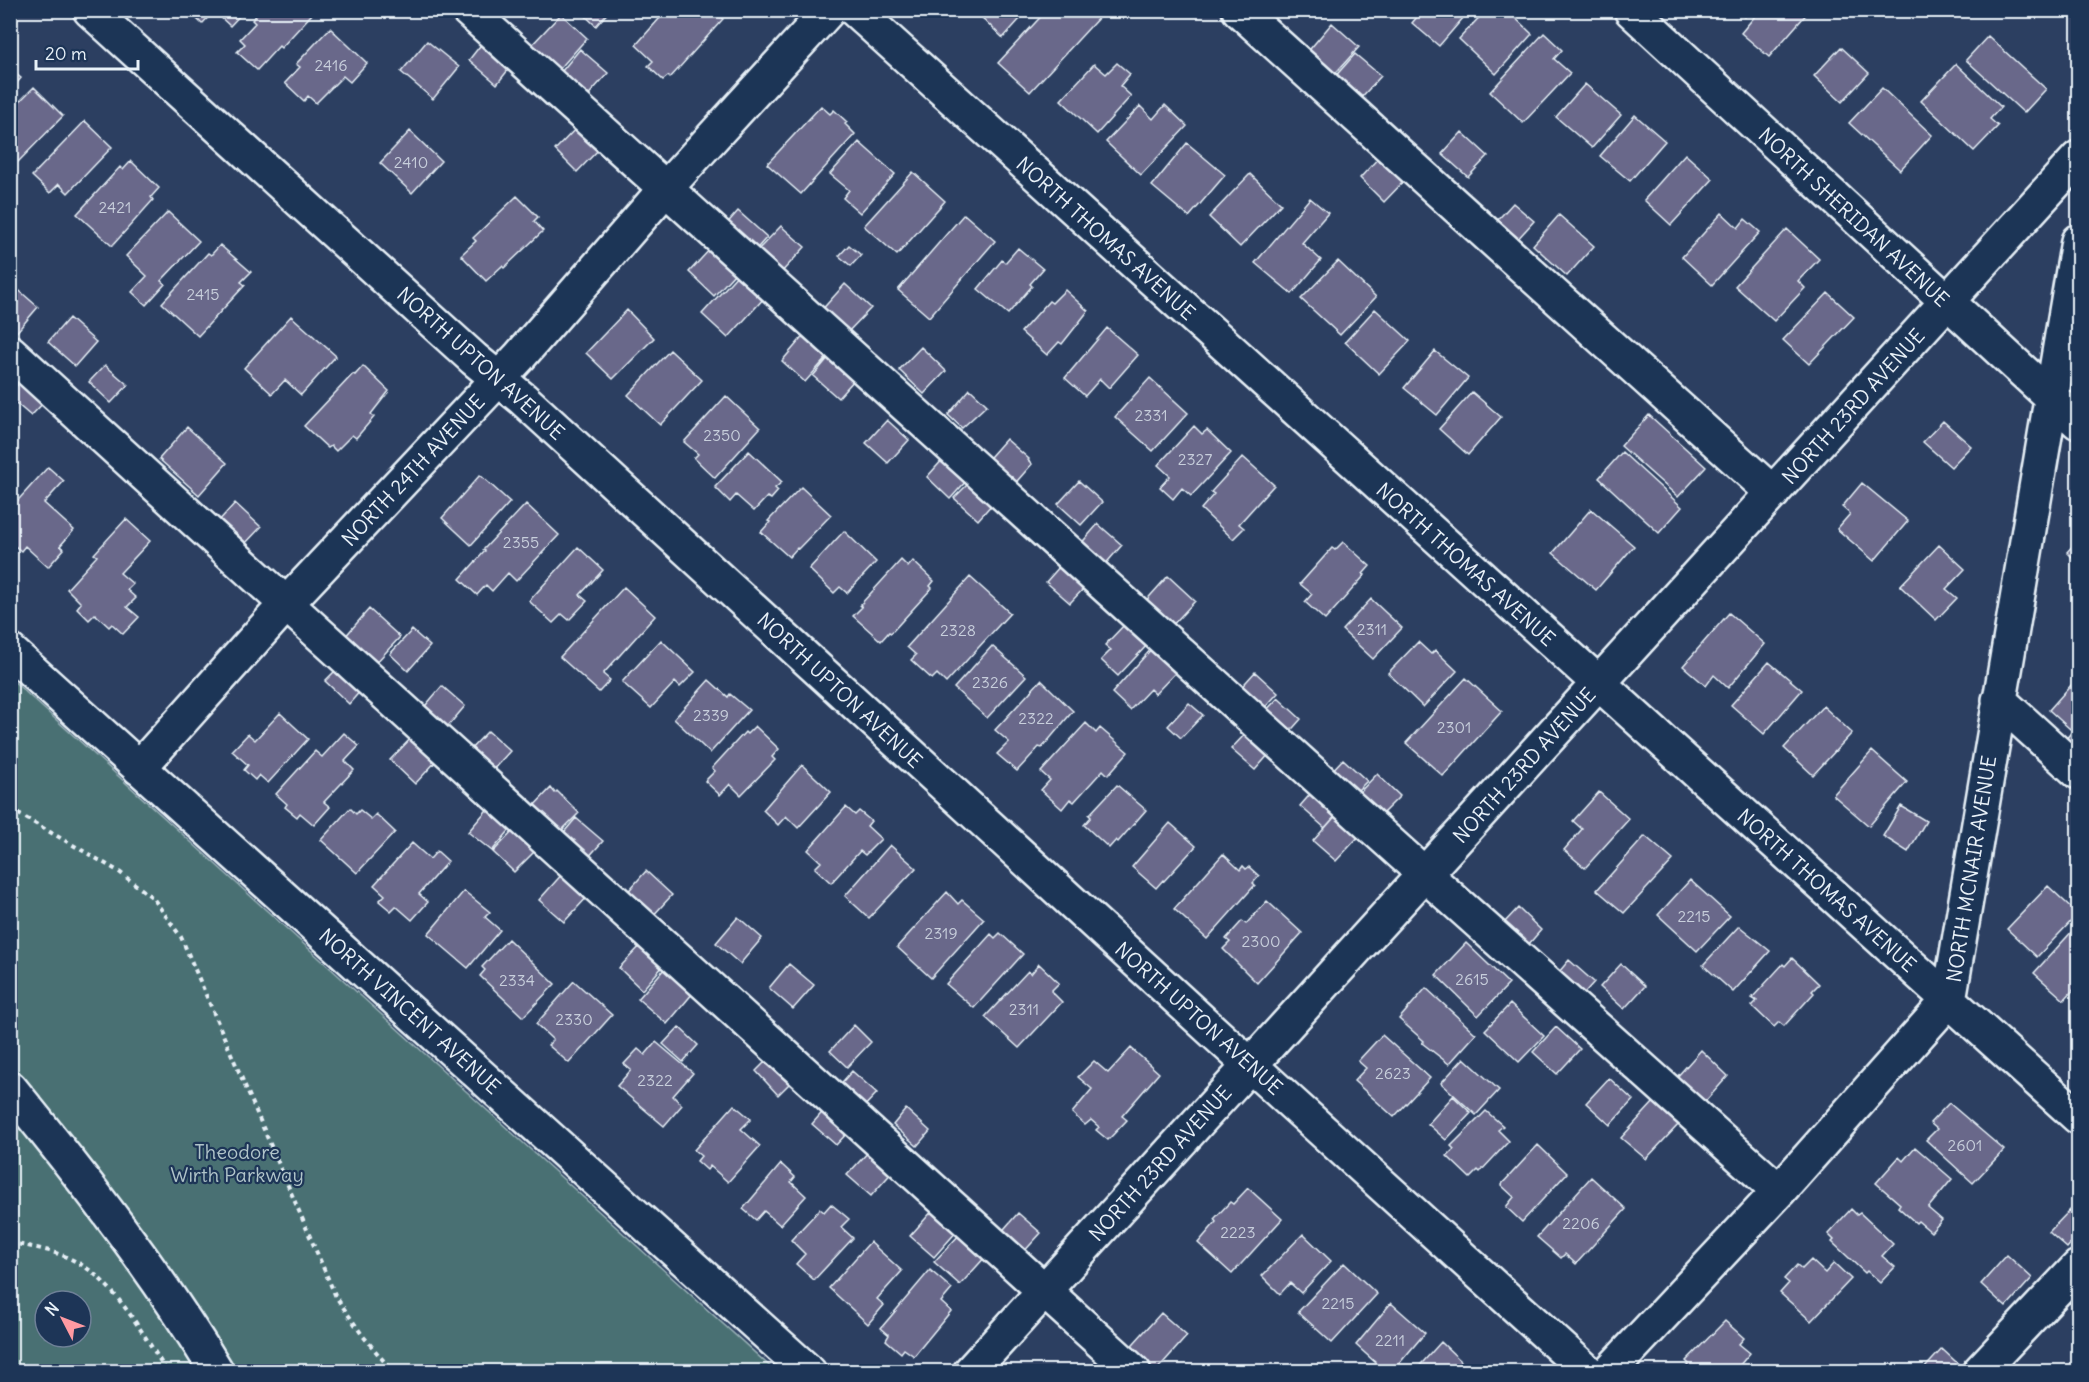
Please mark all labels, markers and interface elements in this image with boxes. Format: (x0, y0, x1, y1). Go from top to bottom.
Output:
scale bar (36, 33, 138, 71)
text: 20 m (45, 42, 87, 65)
house number: 2416 (314, 55, 348, 75)
street label: NORTH SHERIDAN AVENUE (1754, 122, 1954, 312)
street label: NORTH THOMAS AVENUE (1011, 151, 1201, 325)
house number: 2410 (394, 152, 428, 172)
house number: 2421 (99, 197, 131, 217)
street label: NORTH UPTON AVENUE (392, 281, 570, 445)
house number: 2415 (186, 284, 220, 304)
street label: NORTH 23RD AVENUE (1777, 323, 1929, 489)
street label: NORTH 24TH AVENUE (336, 389, 490, 551)
house number: 2331 (1134, 405, 1168, 425)
house number: 2350 (703, 425, 741, 445)
house number: 2327 (1178, 449, 1212, 469)
street label: NORTH THOMAS AVENUE (1371, 477, 1561, 651)
house number: 2355 (503, 532, 539, 552)
street label: NORTH UPTON AVENUE (752, 607, 928, 773)
house number: 2311 (1357, 619, 1387, 639)
house number: 2328 (940, 620, 976, 640)
house number: 2326 (972, 672, 1008, 692)
street label: NORTH 23RD AVENUE (1448, 682, 1600, 848)
house number: 2339 (693, 705, 729, 725)
house number: 2322 (1018, 708, 1054, 728)
house number: 2301 (1437, 717, 1471, 737)
street label: NORTH MCNAIR AVENUE (1941, 754, 2001, 984)
street label: NORTH THOMAS AVENUE (1732, 803, 1922, 977)
house number: 2215 (1677, 906, 1711, 926)
street label: NORTH VINCENT AVENUE (314, 923, 506, 1099)
house number: 2319 (924, 923, 958, 943)
house number: 2300 (1242, 931, 1280, 951)
street label: NORTH UPTON AVENUE (1110, 936, 1288, 1100)
house number: 2615 (1455, 969, 1489, 989)
house number: 2334 (499, 970, 535, 990)
house number: 2311 (1009, 999, 1039, 1019)
house number: 2330 (555, 1009, 593, 1029)
house number: 2623 (1375, 1063, 1411, 1083)
house number: 2322 (637, 1070, 673, 1090)
street label: NORTH 23RD AVENUE (1084, 1080, 1236, 1246)
house number: 2601 (1948, 1135, 1982, 1155)
park label: Theodore Wirth Parkway (170, 1139, 304, 1187)
house number: 2206 (1562, 1213, 1600, 1233)
house number: 2223 (1220, 1222, 1256, 1242)
north arrow (33, 1289, 93, 1349)
house number: 2215 (1321, 1293, 1355, 1313)
text: N (41, 1298, 63, 1320)
house number: 2211 (1375, 1330, 1405, 1350)

